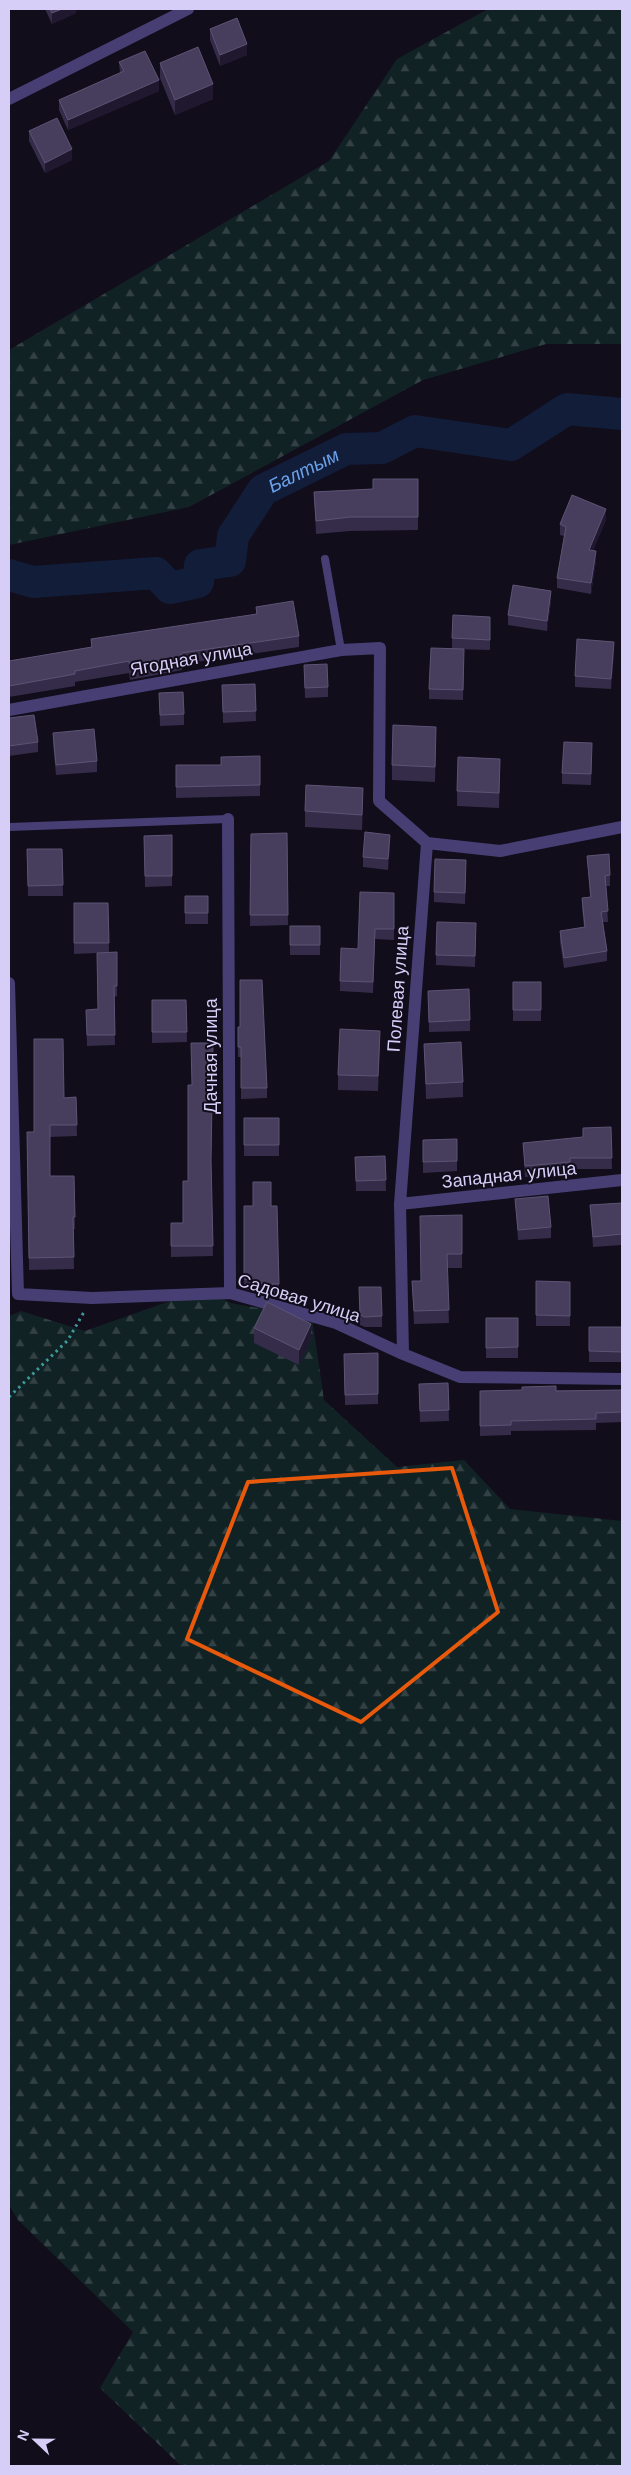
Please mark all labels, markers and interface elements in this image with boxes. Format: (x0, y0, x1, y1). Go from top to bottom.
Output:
water label: Балтым (265, 444, 342, 497)
street label: Ягодная улица (128, 638, 255, 680)
street label: Полевая улица (384, 924, 412, 1053)
street label: Дачная улица (201, 997, 221, 1114)
street label: Западная улица (441, 1158, 578, 1192)
street label: Садовая улица (235, 1270, 364, 1326)
north arrow (10, 2415, 60, 2465)
text: N (14, 2427, 32, 2443)

